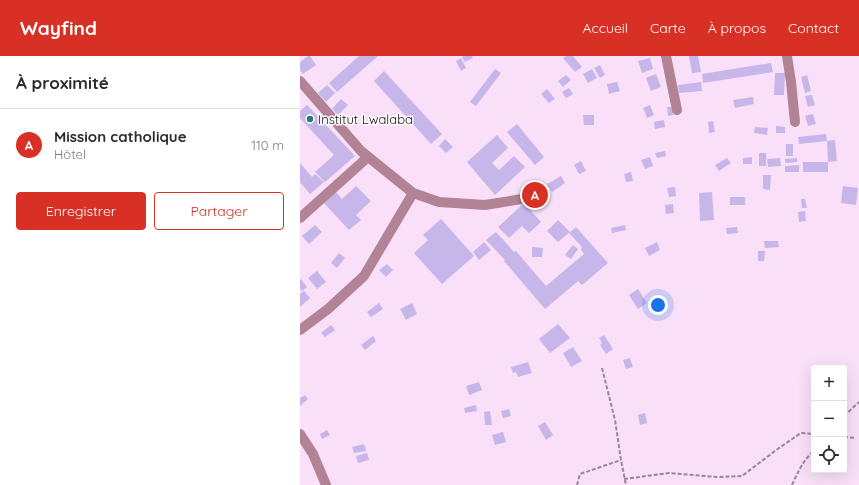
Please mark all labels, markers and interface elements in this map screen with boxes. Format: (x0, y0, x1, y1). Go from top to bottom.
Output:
text: Wayfind (20, 16, 97, 40)
text: Accueil (582, 19, 628, 37)
text: Carte (650, 19, 686, 37)
text: À propos (708, 19, 766, 37)
text: Contact (788, 19, 839, 37)
text: À proximité (16, 72, 109, 93)
place label: Institut Lwalaba (318, 111, 413, 127)
marker: Institut Lwalaba (305, 114, 315, 124)
text: Mission catholique (54, 127, 187, 146)
text: A (25, 137, 33, 153)
text: 110 m (251, 137, 284, 153)
text: Hôtel (54, 146, 86, 162)
pin: A (522, 180, 548, 210)
button: Enregistrer (16, 192, 146, 230)
button: Partager (154, 192, 284, 230)
your location (648, 295, 668, 315)
map controls (811, 365, 847, 473)
button: + (811, 365, 847, 401)
button: − (811, 401, 847, 437)
button: locate (811, 437, 847, 473)

